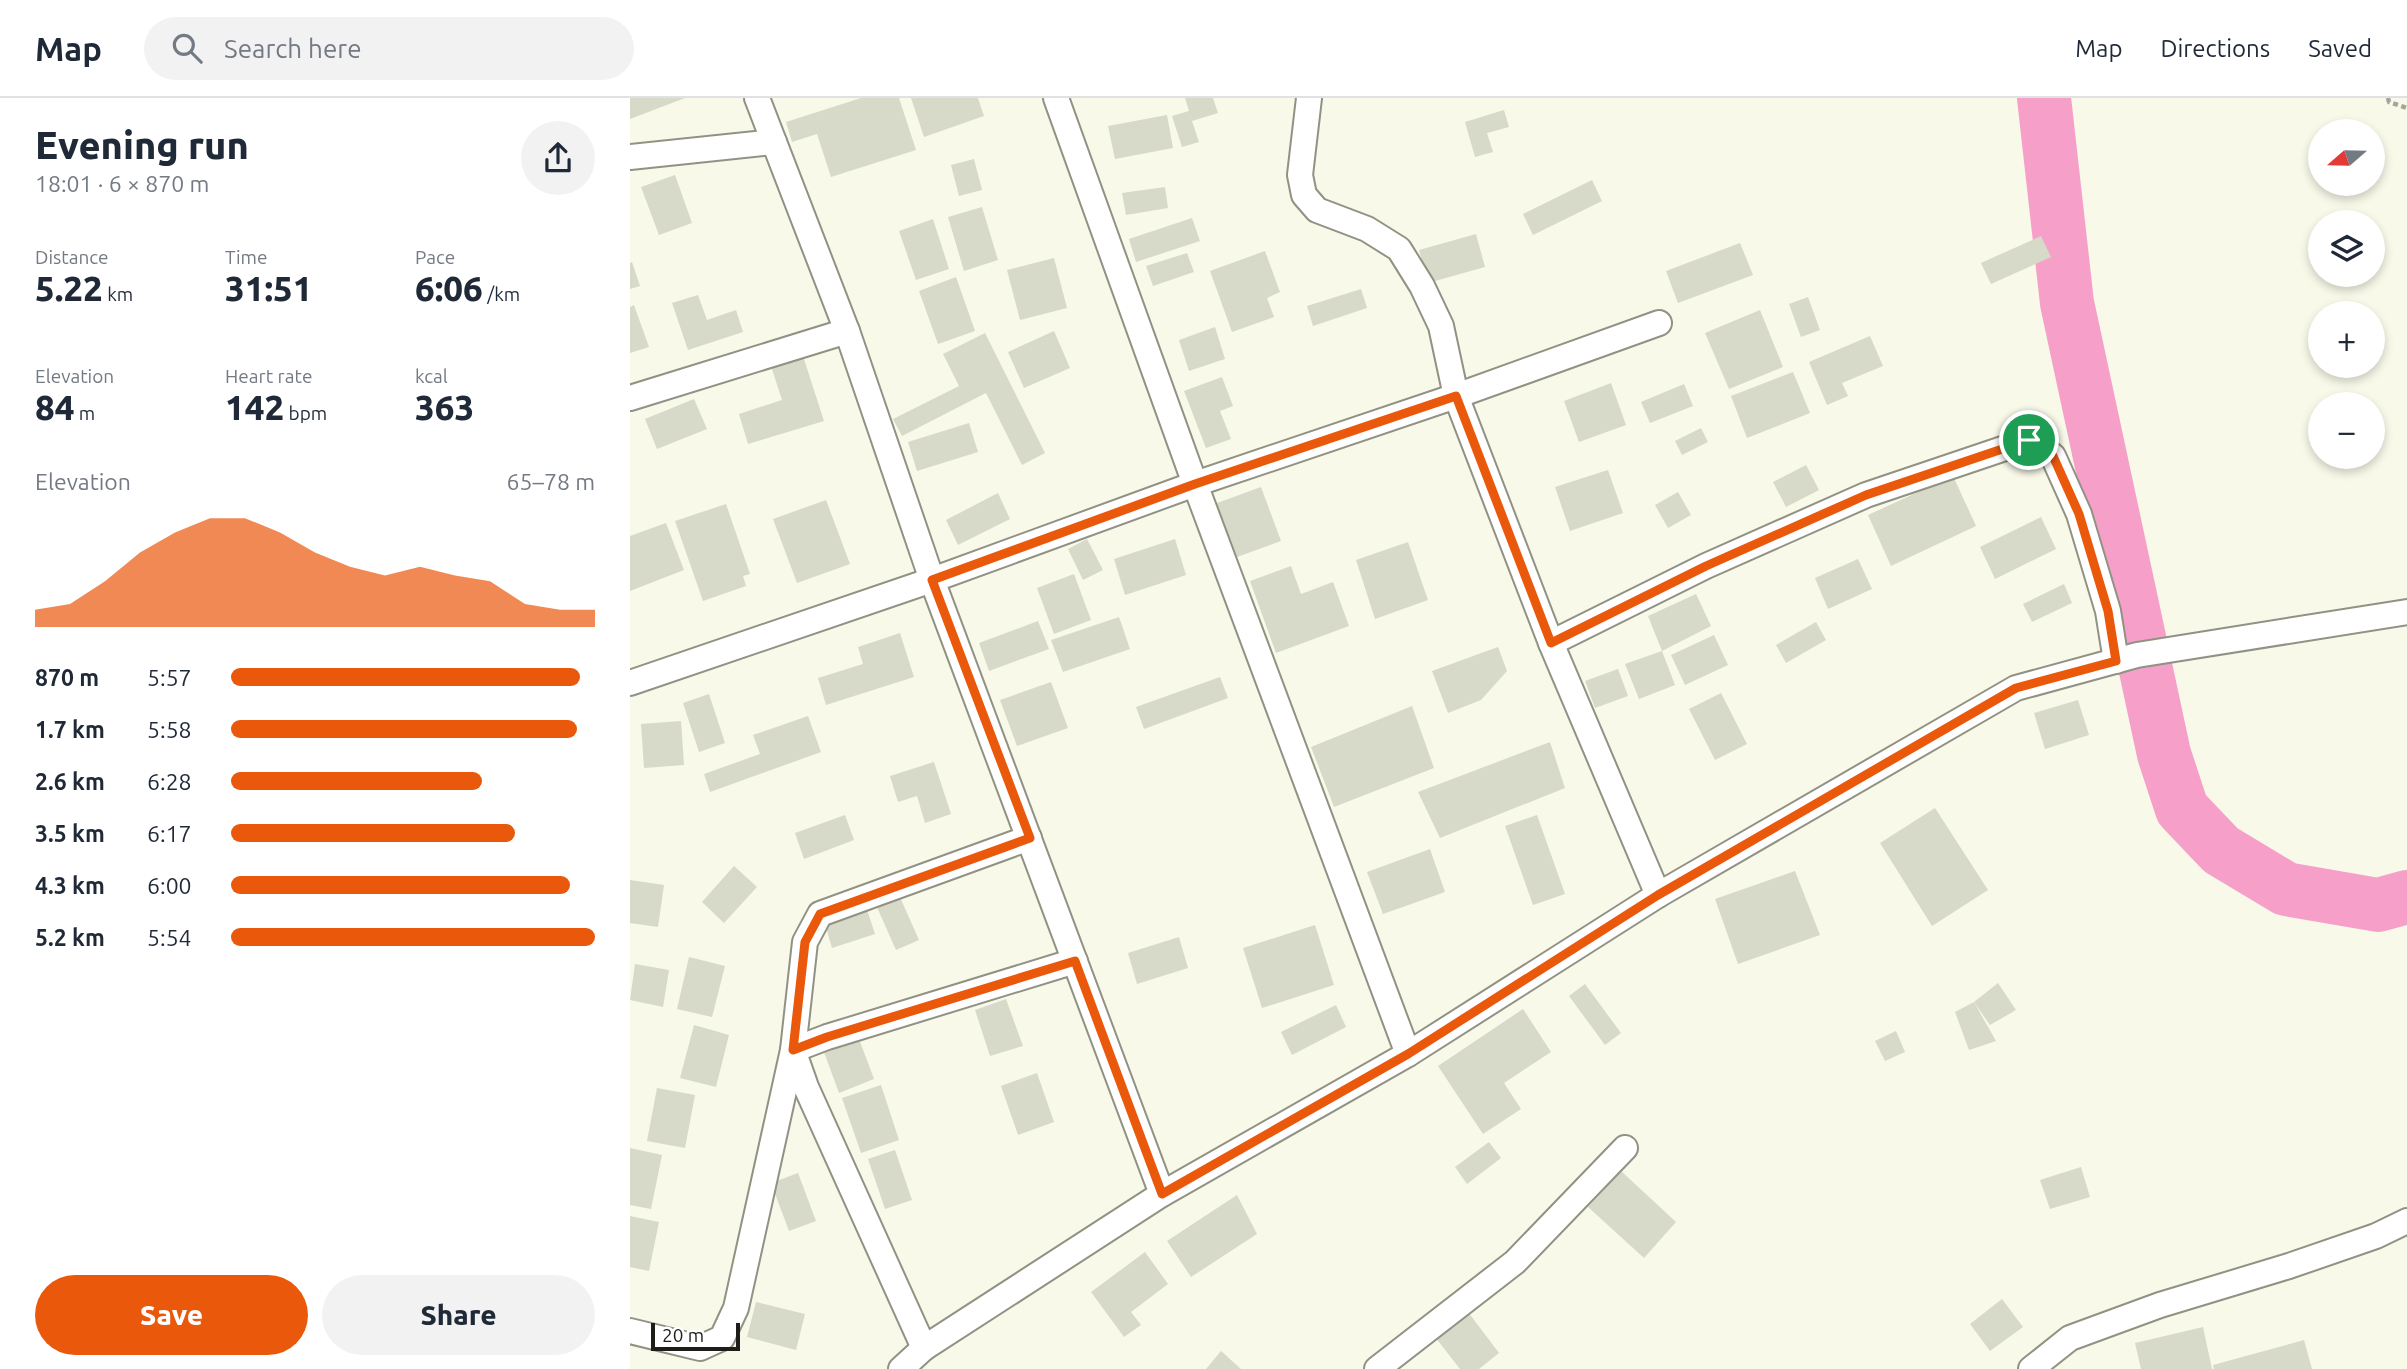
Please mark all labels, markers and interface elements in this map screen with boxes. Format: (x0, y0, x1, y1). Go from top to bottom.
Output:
search box (144, 17, 634, 80)
icon: search (168, 29, 206, 67)
text: Map (35, 30, 102, 67)
text: Search here (224, 34, 362, 63)
text: Map (2075, 35, 2122, 62)
text: Directions (2160, 35, 2270, 62)
text: Saved (2308, 35, 2372, 62)
north arrow (2308, 119, 2385, 196)
map controls (2308, 119, 2385, 469)
button: share (521, 121, 595, 195)
text: Evening run (35, 124, 249, 166)
text: 18:01 · 6 × 870 m (35, 171, 209, 196)
button: layers (2308, 210, 2385, 287)
text: Distance (35, 246, 109, 268)
text: Time (225, 246, 267, 268)
text: Pace (415, 246, 455, 268)
text: 5.22 (35, 268, 103, 308)
text: 31:51 (225, 268, 313, 308)
text: 6:06 (415, 268, 483, 308)
text: km (103, 283, 133, 305)
text: /km (483, 283, 520, 305)
button: + (2308, 301, 2385, 378)
text: Elevation (35, 365, 114, 387)
text: Heart rate (225, 365, 312, 387)
text: kcal (415, 365, 448, 387)
text: 84 (35, 387, 74, 427)
text: 142 (225, 387, 284, 427)
text: 363 (415, 387, 474, 427)
button: − (2308, 392, 2385, 469)
text: m (74, 402, 95, 424)
text: bpm (284, 402, 327, 424)
pin (1999, 410, 2059, 470)
icon: arrive (2010, 421, 2048, 459)
text: Elevation (35, 469, 131, 494)
text: 65–78 m (507, 469, 595, 494)
text: 870 m (35, 665, 99, 690)
text: 5:57 (147, 665, 192, 690)
text: 1.7 km (35, 717, 105, 742)
text: 5:58 (147, 717, 192, 742)
text: 2.6 km (35, 769, 105, 794)
text: 6:28 (147, 769, 192, 794)
text: 3.5 km (35, 821, 105, 846)
text: 6:17 (147, 821, 192, 846)
text: 4.3 km (35, 873, 105, 898)
text: 6:00 (147, 873, 192, 898)
text: 5.2 km (35, 925, 105, 950)
text: 5:54 (147, 925, 192, 950)
button: Save (35, 1275, 308, 1355)
button: Share (322, 1275, 595, 1355)
scale bar (651, 1320, 740, 1352)
text: 20 m (662, 1324, 704, 1346)

